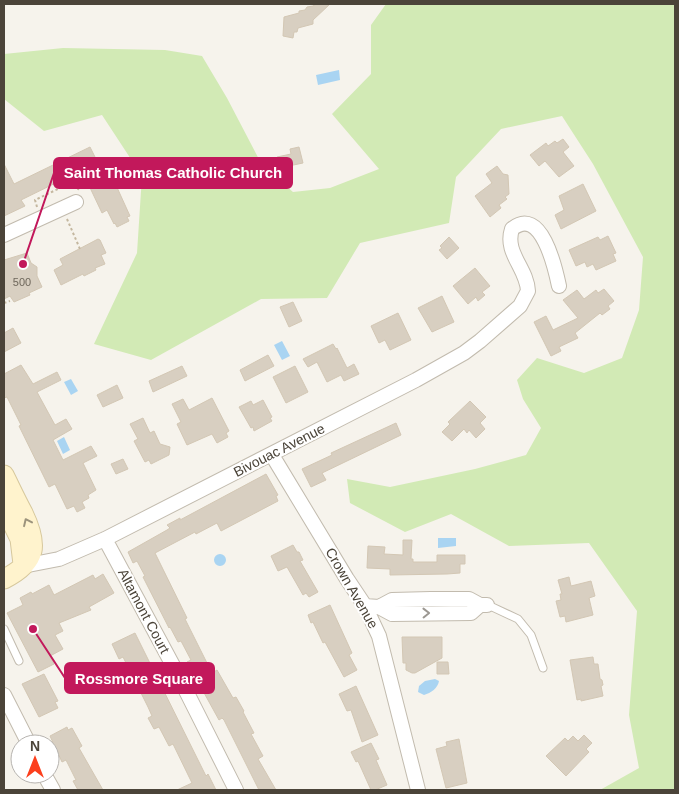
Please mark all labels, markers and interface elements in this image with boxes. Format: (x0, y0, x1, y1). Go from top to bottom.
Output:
callout: Saint Thomas Catholic Church (54, 158, 292, 188)
text: Saint Thomas Catholic Church (64, 164, 282, 181)
house number: 500 (13, 276, 31, 288)
street label: Bivouac Avenue (231, 420, 327, 480)
one-way arrow (23, 518, 33, 527)
street label: Crown Avenue (322, 545, 382, 631)
street label: Altamont Court (115, 566, 173, 656)
one-way arrow (422, 608, 430, 619)
callout: Rossmore Square (65, 663, 214, 693)
text: Rossmore Square (75, 670, 203, 687)
north arrow (10, 734, 60, 784)
text: N (30, 738, 40, 754)

